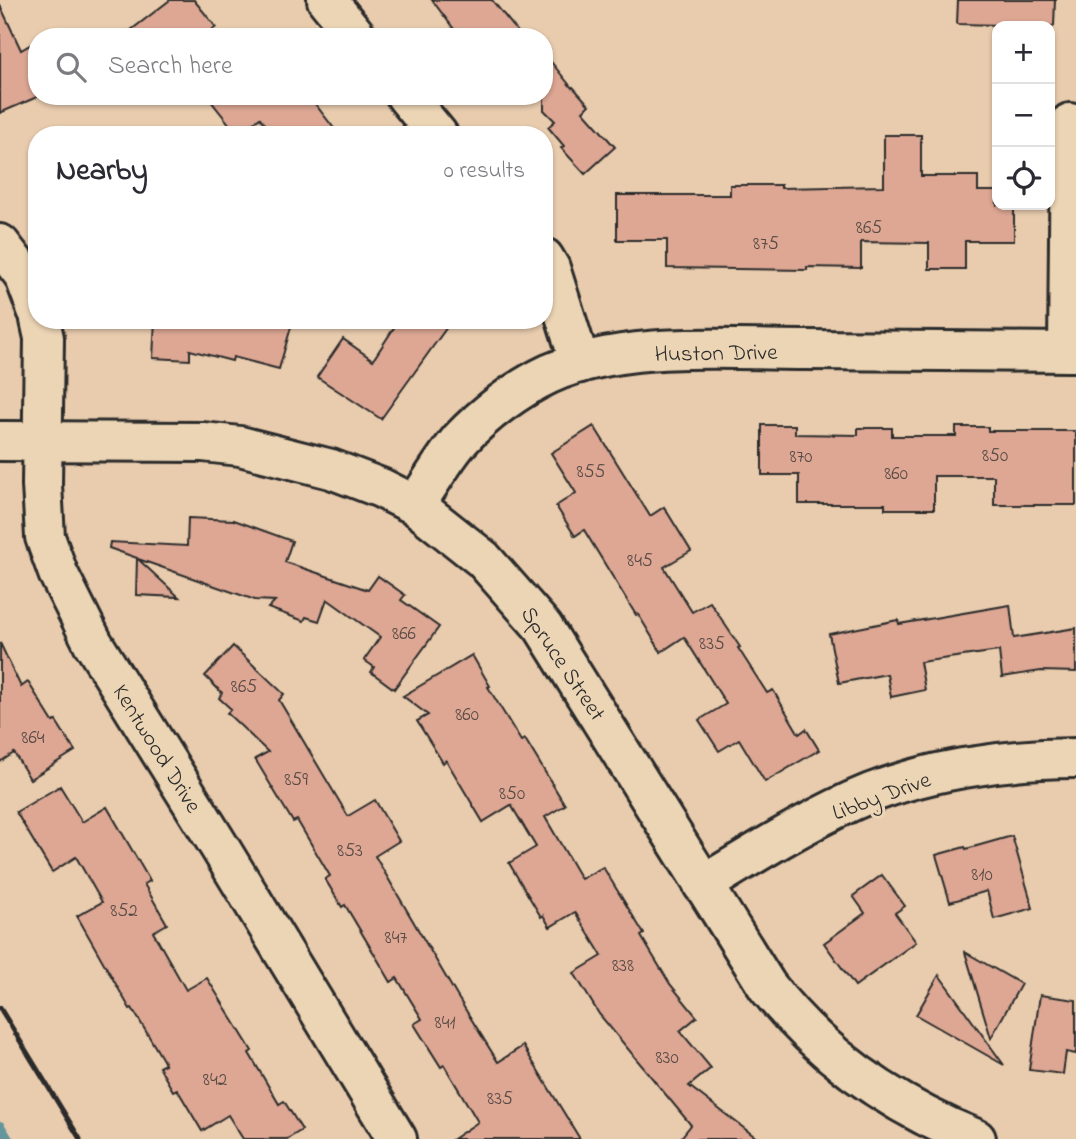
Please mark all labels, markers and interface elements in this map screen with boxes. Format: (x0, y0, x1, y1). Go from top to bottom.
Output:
map controls (992, 21, 1055, 210)
button: + (992, 21, 1055, 84)
search box (28, 28, 553, 105)
icon: search (52, 48, 90, 86)
text: Search here (108, 48, 233, 86)
button: − (992, 84, 1055, 147)
button: locate (992, 147, 1055, 210)
text: Nearby (56, 150, 148, 194)
text: 0 results (444, 155, 525, 188)
house number: 865 (856, 215, 882, 242)
house number: 875 (753, 231, 779, 258)
street label: Huston Drive (654, 337, 778, 372)
house number: 850 (982, 443, 1008, 470)
house number: 870 (789, 444, 813, 471)
house number: 855 (577, 459, 606, 486)
house number: 860 (884, 461, 908, 488)
house number: 845 (627, 548, 653, 575)
street label: Spruce Street (511, 601, 613, 728)
house number: 866 (392, 621, 416, 648)
house number: 835 (699, 631, 725, 658)
house number: 865 (231, 674, 257, 701)
street label: Kentwood Drive (103, 679, 209, 821)
house number: 860 (455, 702, 479, 729)
house number: 864 (21, 725, 45, 752)
street label: Libby Drive (828, 764, 937, 832)
house number: 859 (284, 767, 308, 794)
house number: 850 (499, 781, 525, 808)
house number: 853 (337, 838, 363, 865)
house number: 810 (971, 862, 993, 889)
house number: 852 (110, 898, 138, 925)
house number: 847 (385, 925, 408, 952)
house number: 838 (612, 953, 634, 980)
house number: 841 (435, 1010, 456, 1037)
house number: 830 (655, 1045, 679, 1072)
house number: 842 (203, 1067, 227, 1094)
house number: 835 (487, 1086, 513, 1113)

